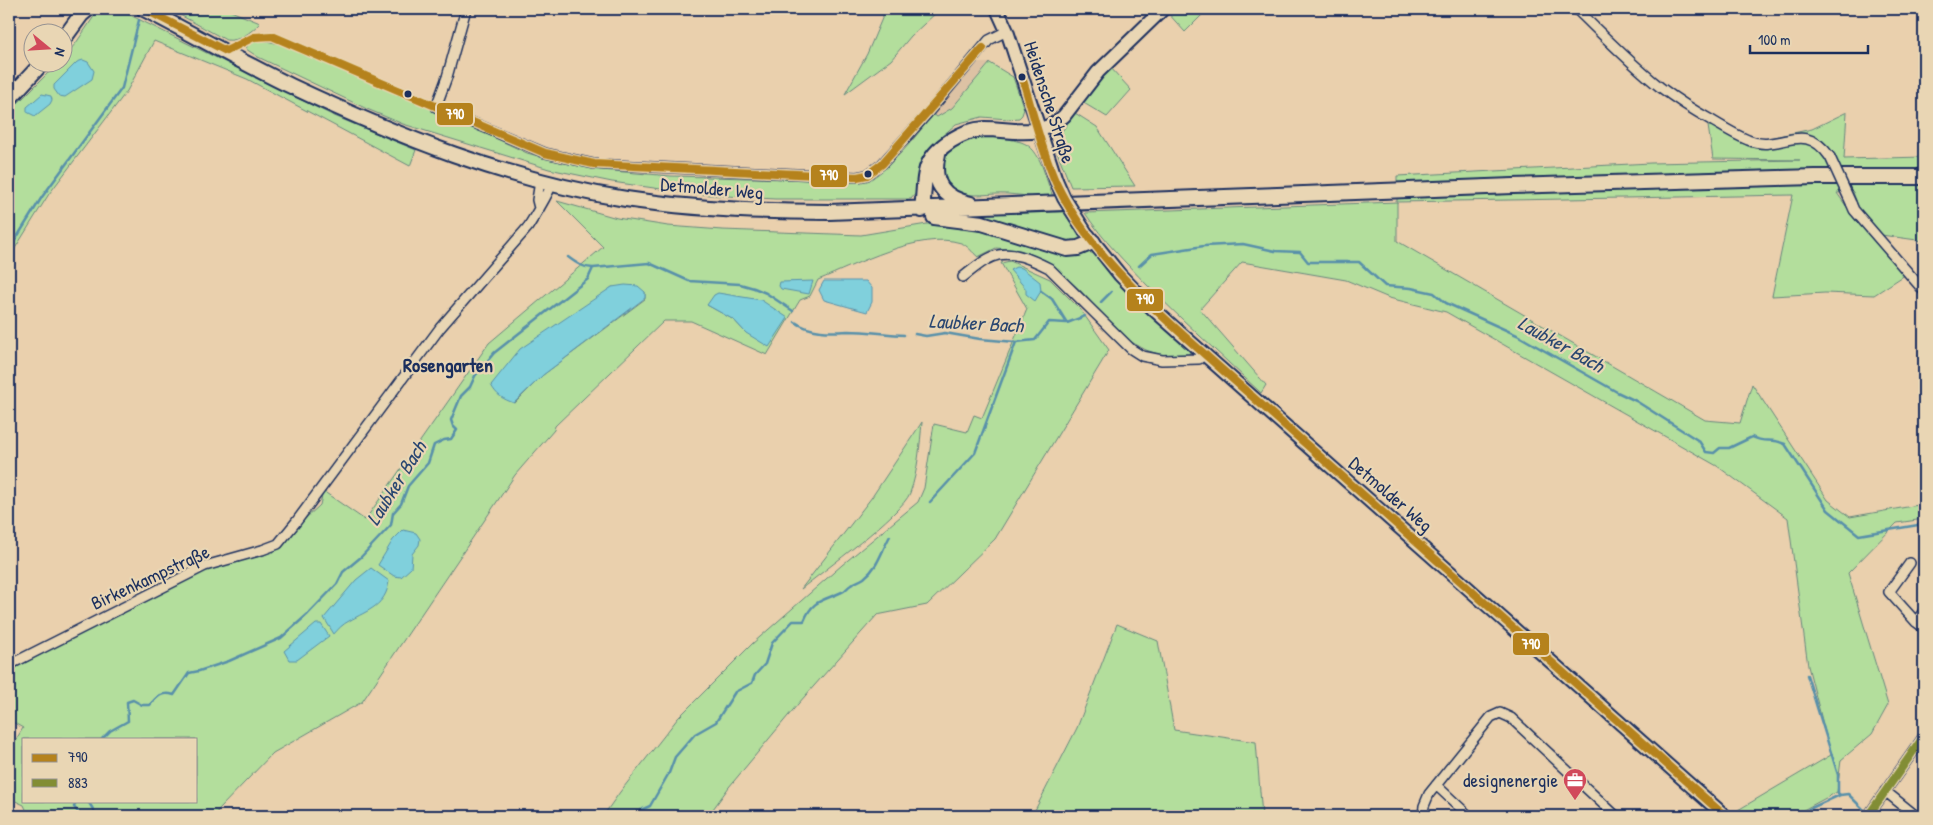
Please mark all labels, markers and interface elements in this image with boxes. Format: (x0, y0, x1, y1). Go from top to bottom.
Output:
north arrow (22, 22, 72, 72)
scale bar (1750, 22, 1868, 54)
text: 100 m (1758, 29, 1791, 50)
street label: Heidensche Straße (1018, 38, 1082, 167)
text: N (50, 46, 71, 59)
unlabelled marker (1017, 72, 1027, 82)
unlabelled marker (403, 89, 413, 99)
line badge: 790 (436, 102, 474, 126)
text: 790 (445, 104, 465, 123)
line badge: 790 (810, 164, 848, 188)
text: 790 (819, 165, 839, 184)
unlabelled marker (863, 169, 873, 179)
street label: Detmolder Weg (659, 171, 765, 205)
line badge: 790 (1126, 288, 1164, 312)
text: 790 (1135, 289, 1155, 308)
water label: Laubker Bach (928, 307, 1025, 339)
water label: Laubker Bach (1513, 309, 1610, 379)
district label: Rosengarten (403, 351, 493, 379)
water label: Laubker Bach (359, 434, 433, 530)
street label: Detmolder Weg (1344, 450, 1438, 538)
street label: Birkenkampstraße (87, 538, 214, 616)
line badge: 790 (1512, 632, 1550, 656)
text: 790 (1521, 634, 1541, 653)
legend (22, 738, 198, 802)
text: 790 (68, 746, 88, 767)
place label: designenergie (1463, 767, 1558, 793)
office icon: designenergie (1562, 767, 1588, 801)
text: 883 (68, 772, 88, 793)

